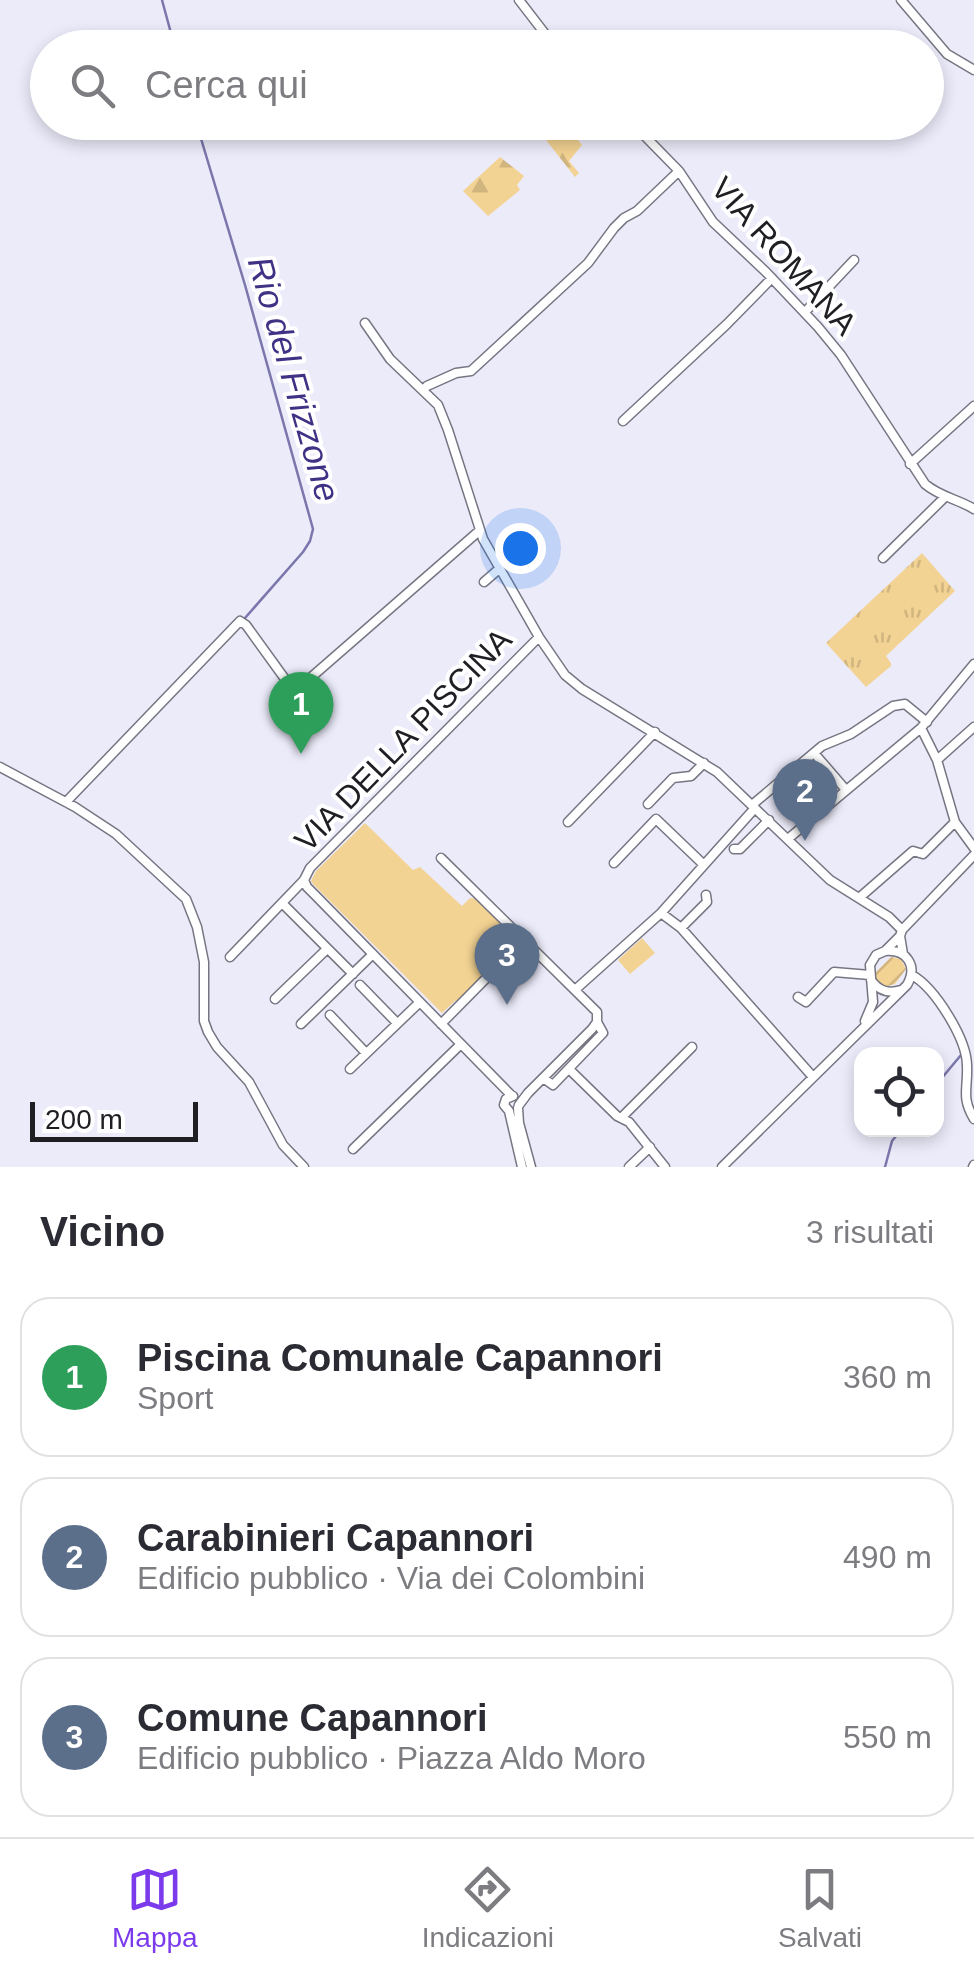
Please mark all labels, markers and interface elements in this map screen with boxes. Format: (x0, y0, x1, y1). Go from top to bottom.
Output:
search box (30, 30, 944, 140)
icon: search (65, 58, 120, 113)
text: Cerca qui (145, 64, 308, 106)
street label: VIA ROMANA (704, 170, 864, 343)
water label: Rio del Frizzone (241, 252, 348, 506)
your location (495, 523, 546, 574)
street label: VIA DELLA PISCINA (288, 621, 519, 859)
pin: 1 (268, 672, 334, 754)
pin: 2 (772, 758, 838, 841)
pin: 3 (474, 922, 540, 1005)
map controls (854, 1047, 944, 1137)
button: locate (854, 1047, 944, 1137)
scale bar (30, 1097, 198, 1142)
text: 200 m (45, 1104, 123, 1135)
text: Vicino (40, 1208, 165, 1255)
text: 3 risultati (806, 1214, 934, 1250)
text: Piscina Comunale Capannori (137, 1337, 663, 1379)
text: 1 (66, 1359, 83, 1395)
text: 360 m (843, 1359, 932, 1395)
text: Sport (137, 1380, 213, 1416)
text: Carabinieri Capannori (137, 1517, 534, 1559)
text: 2 (66, 1539, 83, 1575)
text: 490 m (843, 1539, 932, 1575)
text: Edificio pubblico · Via dei Colombini (137, 1560, 645, 1596)
text: Comune Capannori (137, 1697, 487, 1739)
text: 3 (66, 1719, 83, 1755)
text: 550 m (843, 1719, 932, 1755)
text: Edificio pubblico · Piazza Aldo Moro (137, 1740, 646, 1776)
tab: Mappa (112, 1862, 198, 1954)
tab: Indicazioni (422, 1862, 554, 1954)
tab: Salvati (778, 1862, 862, 1954)

